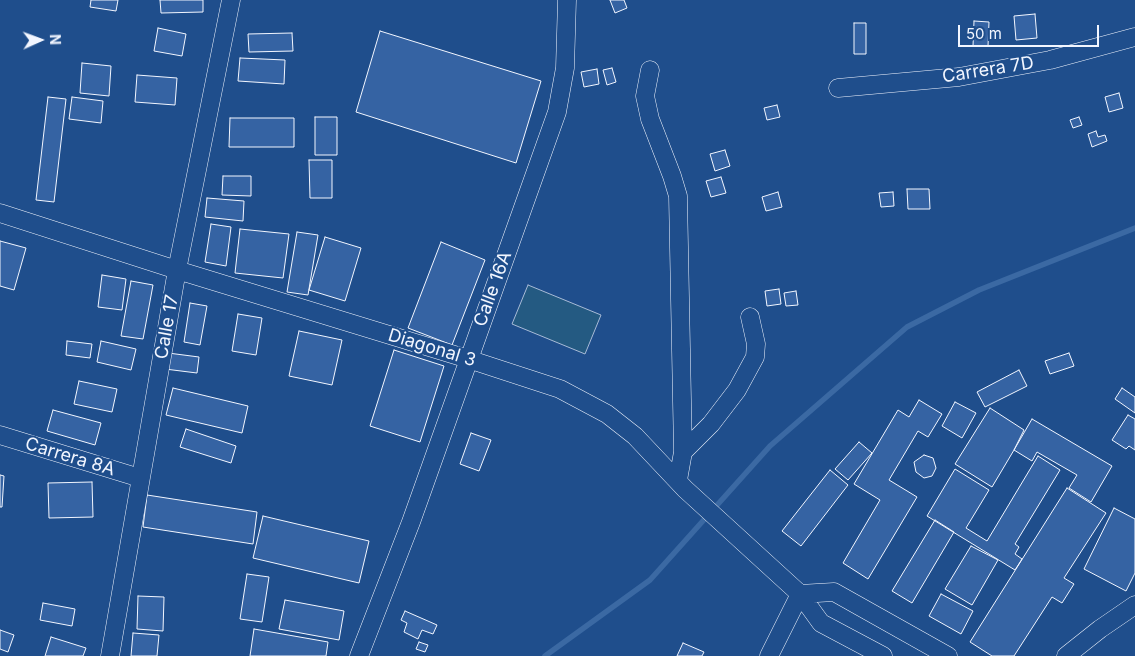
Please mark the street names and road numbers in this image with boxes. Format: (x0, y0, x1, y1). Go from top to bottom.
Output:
street label: Carrera 7D (941, 52, 1035, 88)
street label: Calle 16A (469, 248, 517, 330)
street label: Calle 17 (151, 293, 183, 361)
street label: Diagonal 3 (386, 324, 478, 372)
street label: Carrera 8A (22, 433, 118, 481)

